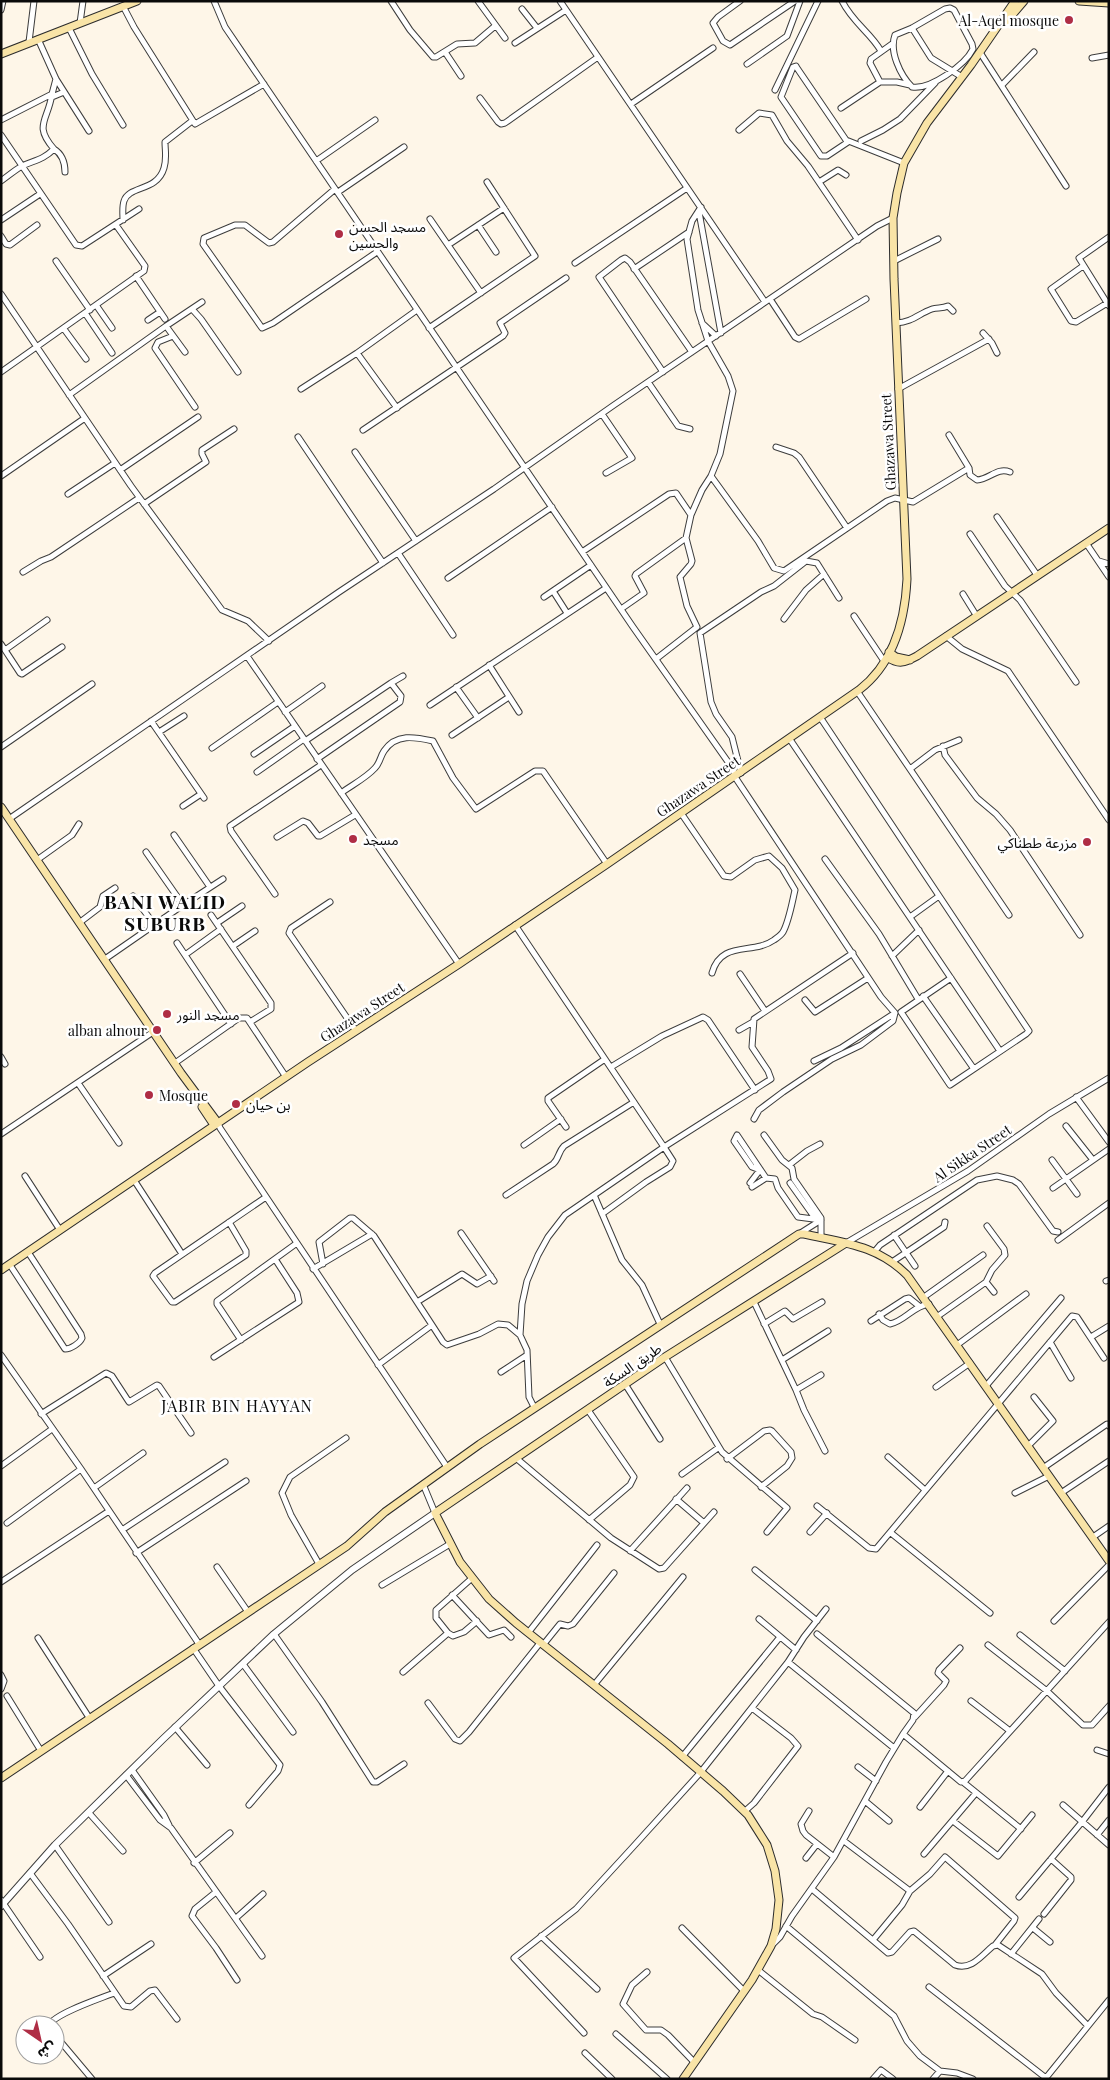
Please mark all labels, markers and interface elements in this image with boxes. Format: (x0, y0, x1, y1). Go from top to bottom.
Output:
place label: Al-Aqel mosque (957, 11, 1059, 30)
marker: Al-Aqel mosque (1063, 14, 1075, 26)
place label: مسجد الحسن والحسين (349, 217, 426, 252)
marker: مسجد الحسن والحسين (333, 228, 345, 240)
street label: Ghazawa Street (876, 392, 900, 491)
street label: Ghazawa Street (652, 750, 744, 821)
place label: مسجد (363, 830, 399, 849)
marker: مسجد (347, 833, 359, 845)
place label: مزرعة ططناكي (998, 833, 1077, 854)
marker: مزرعة ططناكي (1081, 836, 1093, 848)
district label: BANI WALID SUBURB (104, 888, 226, 936)
street label: Ghazawa Street (316, 977, 409, 1046)
place label: مسجد النور (176, 1005, 240, 1024)
marker: مسجد النور (161, 1008, 173, 1020)
place label: alban alnour (68, 1021, 148, 1040)
marker: alban alnour (151, 1024, 163, 1036)
place label: Mosque (159, 1086, 208, 1105)
marker: Mosque (143, 1089, 155, 1101)
place label: بن حيان (246, 1095, 291, 1114)
marker: بن حيان (230, 1098, 242, 1110)
street label: Al Sikka Street (928, 1119, 1016, 1187)
street label: طريق السكة (599, 1339, 665, 1392)
district label: JABIR BIN HAYYAN (160, 1395, 313, 1416)
north arrow (15, 2015, 65, 2065)
text: ش (34, 2038, 61, 2064)

